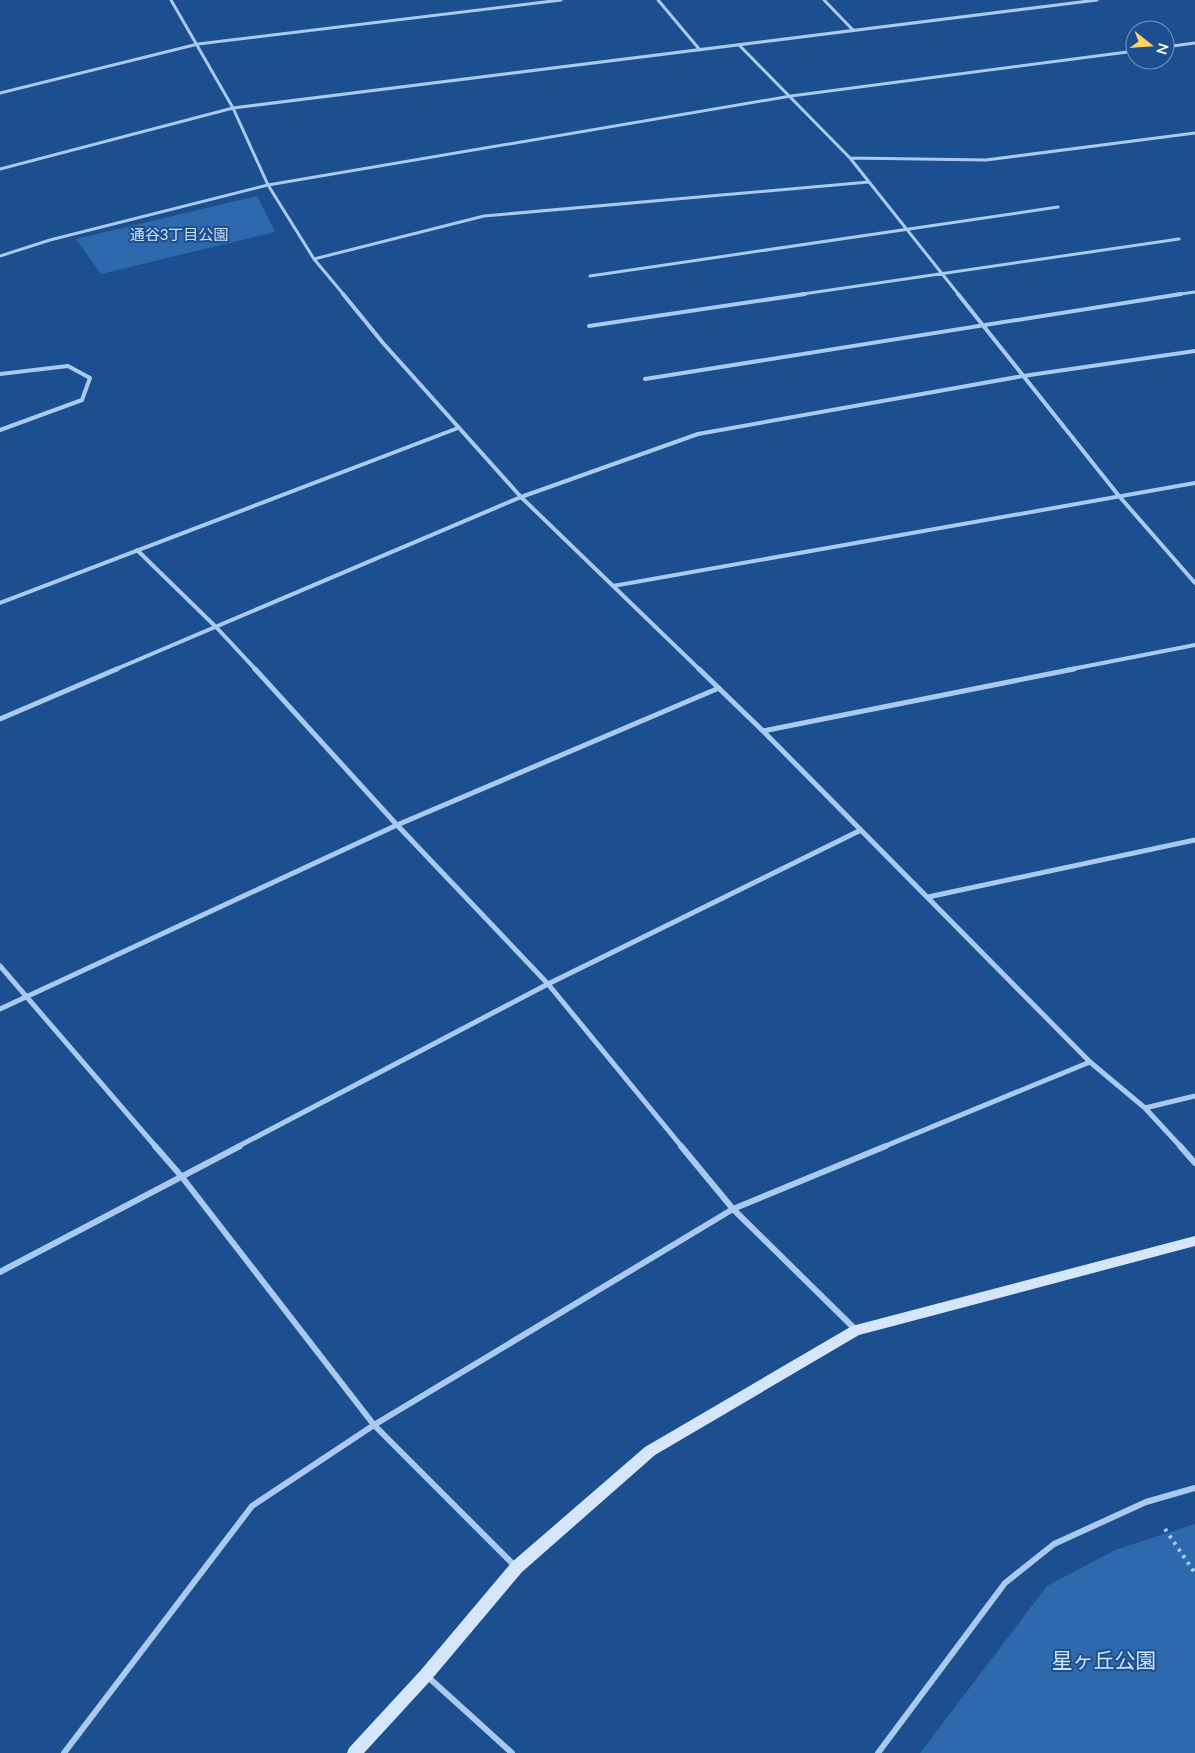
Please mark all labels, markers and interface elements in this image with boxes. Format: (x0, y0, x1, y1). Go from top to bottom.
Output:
north arrow (1125, 20, 1175, 70)
text: N (1153, 41, 1173, 57)
park label: 通谷3丁目公園 (130, 225, 228, 243)
park label: 星ヶ丘公園 (1052, 1647, 1157, 1672)

